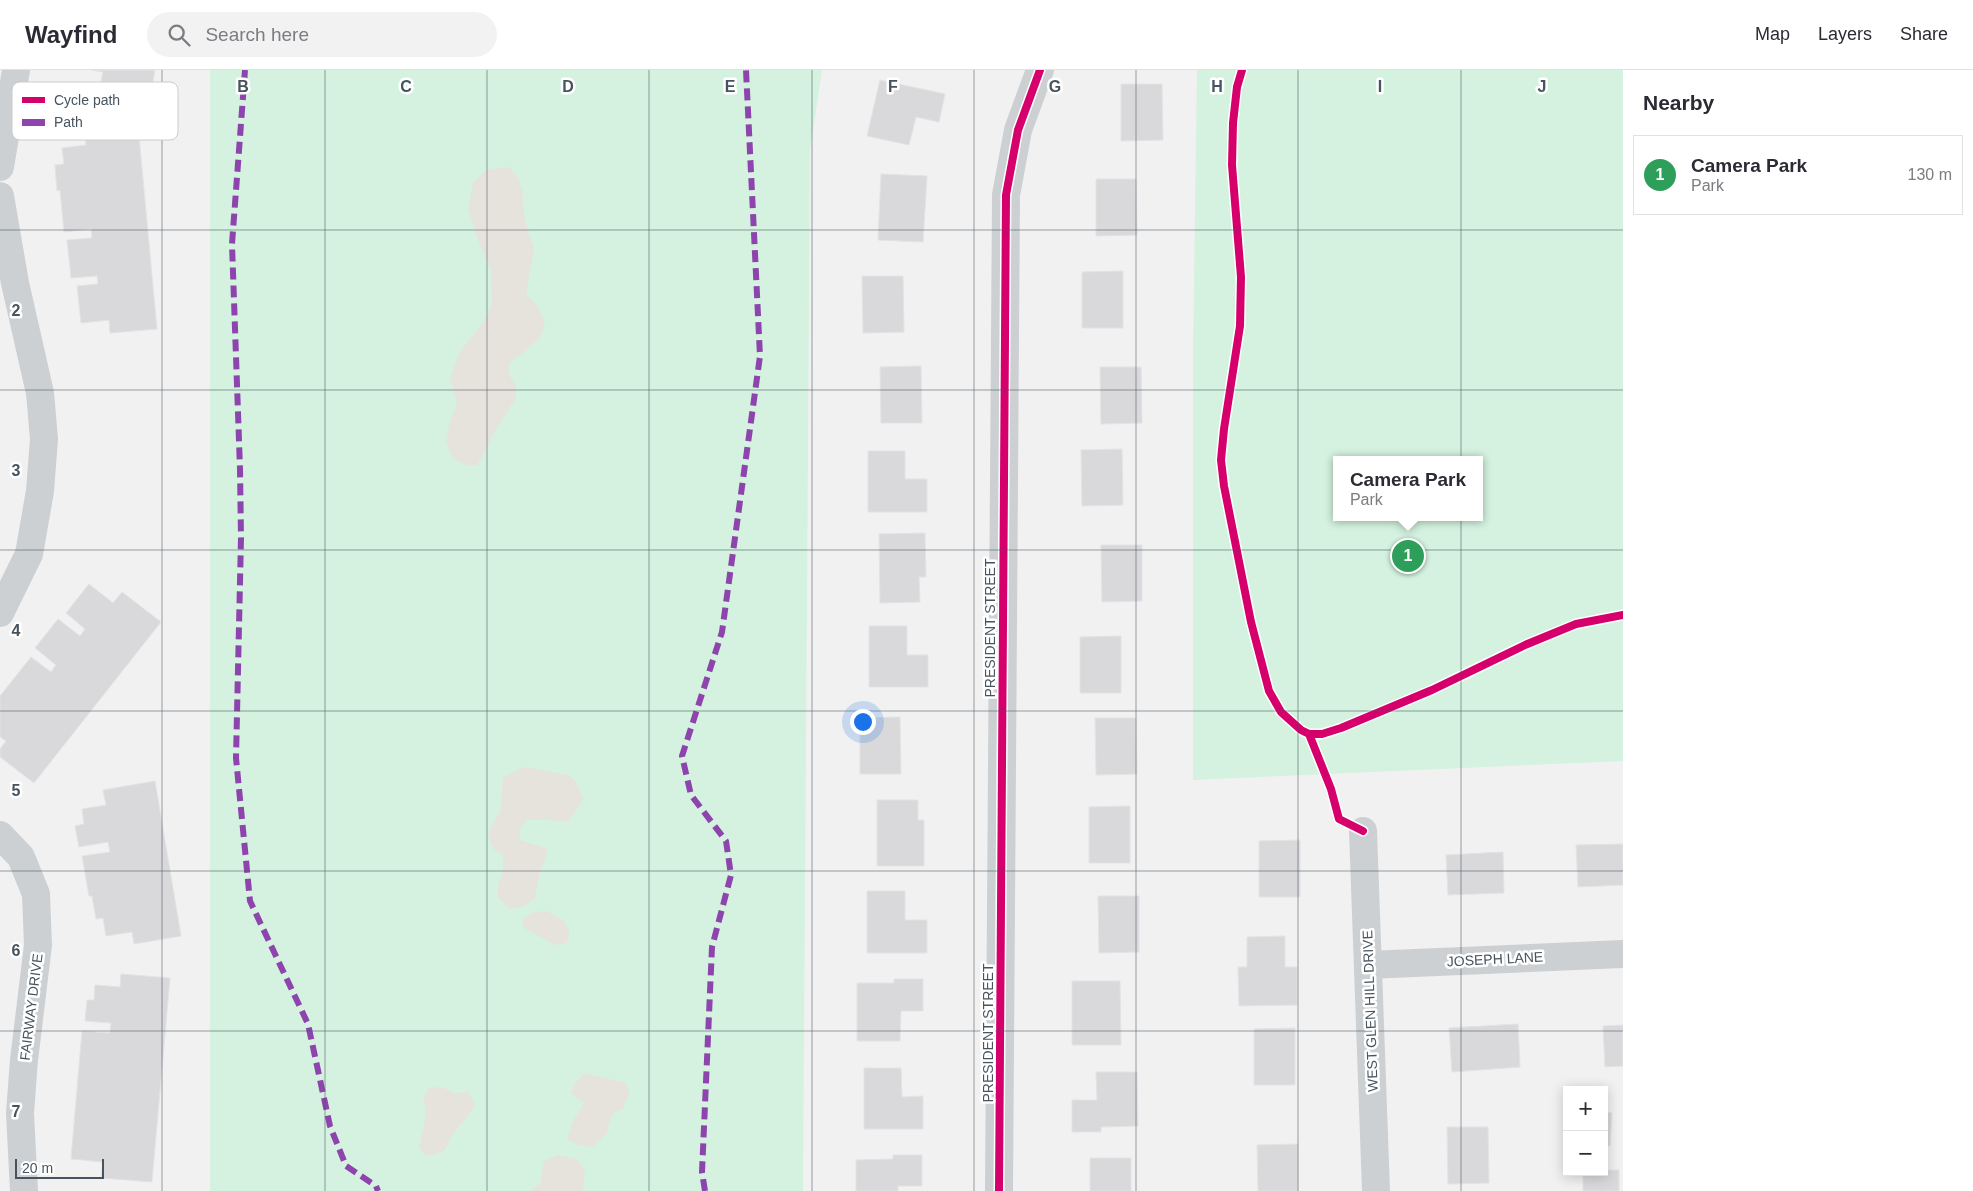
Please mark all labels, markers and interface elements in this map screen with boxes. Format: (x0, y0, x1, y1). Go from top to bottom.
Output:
search box (147, 12, 497, 57)
text: Wayfind (25, 21, 117, 48)
icon: search (165, 21, 193, 49)
text: Search here (205, 24, 309, 45)
text: Map (1755, 24, 1790, 44)
text: Layers (1818, 24, 1872, 44)
text: Share (1900, 24, 1948, 44)
text: B (237, 78, 249, 95)
text: C (400, 78, 412, 95)
text: D (562, 78, 574, 95)
text: E (725, 78, 736, 95)
text: F (888, 78, 898, 95)
text: G (1049, 78, 1061, 95)
text: H (1211, 78, 1223, 95)
text: I (1378, 78, 1382, 95)
text: J (1538, 78, 1546, 95)
legend (12, 82, 178, 140)
text: Nearby (1643, 91, 1714, 114)
text: Cycle path (54, 92, 120, 108)
text: Path (54, 114, 83, 130)
text: Camera Park (1691, 155, 1807, 176)
text: 1 (1656, 166, 1664, 183)
text: 130 m (1908, 166, 1952, 183)
text: Park (1691, 177, 1724, 194)
text: 2 (12, 302, 21, 319)
popup (1333, 456, 1483, 521)
text: 3 (12, 462, 21, 479)
text: Camera Park (1350, 469, 1466, 490)
text: Park (1350, 491, 1383, 508)
pin: 1 (1392, 537, 1424, 575)
street label: PRESIDENT STREET (982, 558, 998, 698)
text: 4 (12, 622, 21, 639)
your location (850, 709, 876, 735)
text: 5 (12, 782, 21, 799)
street label: WEST GLEN HILL DRIVE (1359, 930, 1381, 1092)
text: 6 (12, 942, 21, 959)
street label: JOSEPH LANE (1446, 948, 1544, 970)
street label: FAIRWAY DRIVE (17, 953, 45, 1061)
street label: PRESIDENT STREET (980, 963, 996, 1103)
map controls (1563, 1086, 1608, 1176)
button: + (1563, 1086, 1608, 1131)
text: 7 (12, 1103, 21, 1120)
button: − (1563, 1131, 1608, 1176)
scale bar (15, 1156, 104, 1179)
text: 20 m (22, 1160, 53, 1176)

